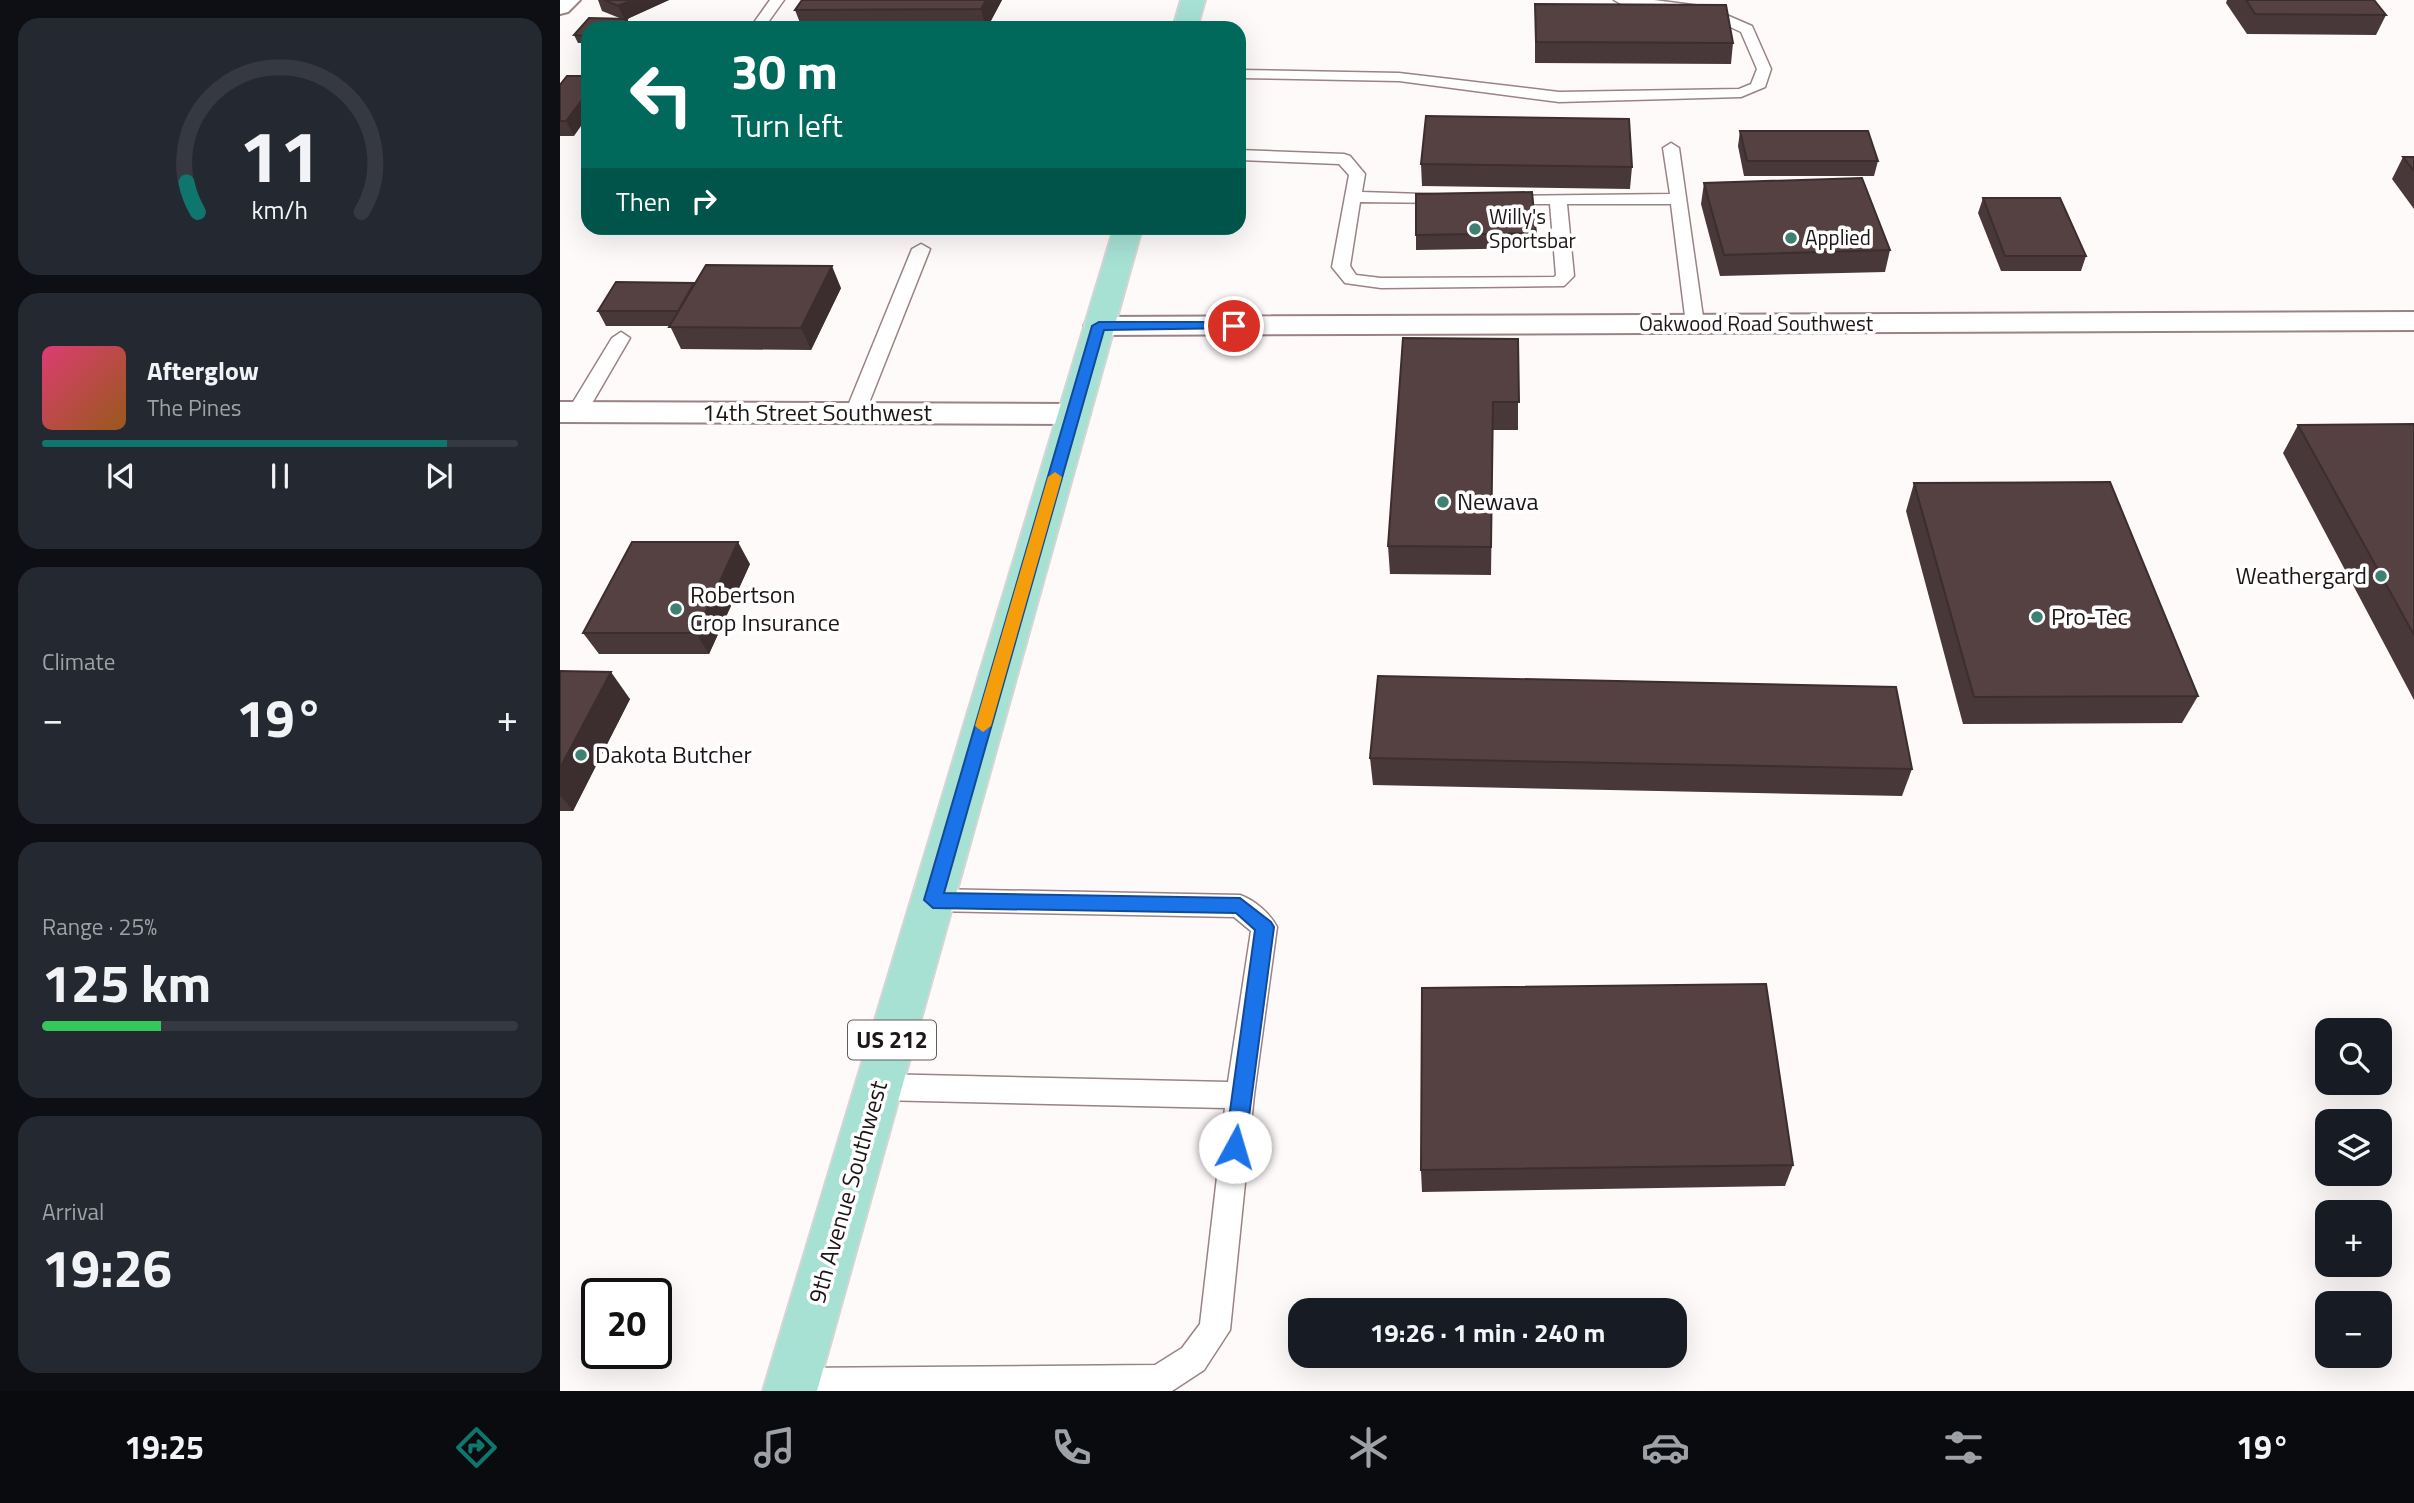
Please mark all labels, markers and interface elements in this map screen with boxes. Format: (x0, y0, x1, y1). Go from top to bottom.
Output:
text: 30 m (731, 33, 838, 108)
icon: left (616, 49, 707, 140)
text: 11 (239, 101, 321, 211)
text: Turn left (731, 101, 843, 149)
text: Then (616, 182, 671, 221)
icon: right (685, 182, 723, 220)
text: km/h (252, 191, 308, 229)
place label: Willy's Sportsbar (1489, 200, 1576, 256)
marker: Willy's Sportsbar (1467, 221, 1483, 237)
place label: Applied (1805, 221, 1871, 253)
marker: Applied (1783, 230, 1799, 246)
pin (1204, 296, 1264, 356)
icon: arrive (1215, 307, 1253, 345)
street label: Oakwood Road Southwest (1639, 307, 1874, 339)
text: Afterglow (147, 351, 259, 390)
text: The Pines (147, 390, 241, 425)
street label: 14th Street Southwest (702, 394, 933, 430)
icon: previous (102, 457, 140, 495)
icon: pause (261, 457, 299, 495)
icon: next (420, 457, 458, 495)
place label: Newava (1457, 483, 1539, 519)
marker: Newava (1435, 494, 1451, 510)
place label: Weathergard (2235, 557, 2367, 593)
marker: Weathergard (2373, 568, 2389, 584)
place label: Robertson Crop Insurance (690, 576, 840, 640)
place label: Pro-Tec (2051, 598, 2128, 634)
marker: Robertson Crop Insurance (668, 601, 684, 617)
marker: Pro-Tec (2029, 609, 2045, 625)
text: Climate (42, 644, 115, 679)
text: 19° (236, 678, 324, 757)
text: − (42, 689, 63, 747)
text: + (497, 689, 518, 747)
place label: Dakota Butcher (595, 736, 752, 772)
marker: Dakota Butcher (573, 747, 589, 763)
text: Range · 25% (42, 909, 157, 944)
text: 125 km (42, 943, 211, 1022)
map controls (2315, 1018, 2392, 1368)
button: search (2315, 1018, 2392, 1095)
road number: US 212 (848, 1021, 936, 1060)
street label: 9th Avenue Southwest (798, 1076, 896, 1307)
button: layers (2315, 1109, 2392, 1186)
position arrow (1198, 1110, 1272, 1184)
text: Arrival (42, 1194, 104, 1229)
button: + (2315, 1200, 2392, 1277)
text: 19:26 (42, 1228, 172, 1307)
speed limit sign: 20 (581, 1278, 672, 1369)
button: − (2315, 1291, 2392, 1368)
text: 19:26 · 1 min · 240 m (1370, 1313, 1605, 1352)
text: 19:25 (124, 1423, 204, 1471)
icon: directions (452, 1423, 501, 1472)
icon: music (750, 1423, 799, 1472)
icon: phone (1047, 1423, 1096, 1472)
icon: climate (1344, 1423, 1393, 1472)
icon: car (1641, 1423, 1690, 1472)
icon: filters (1939, 1423, 1988, 1472)
text: 19° (2236, 1423, 2290, 1471)

